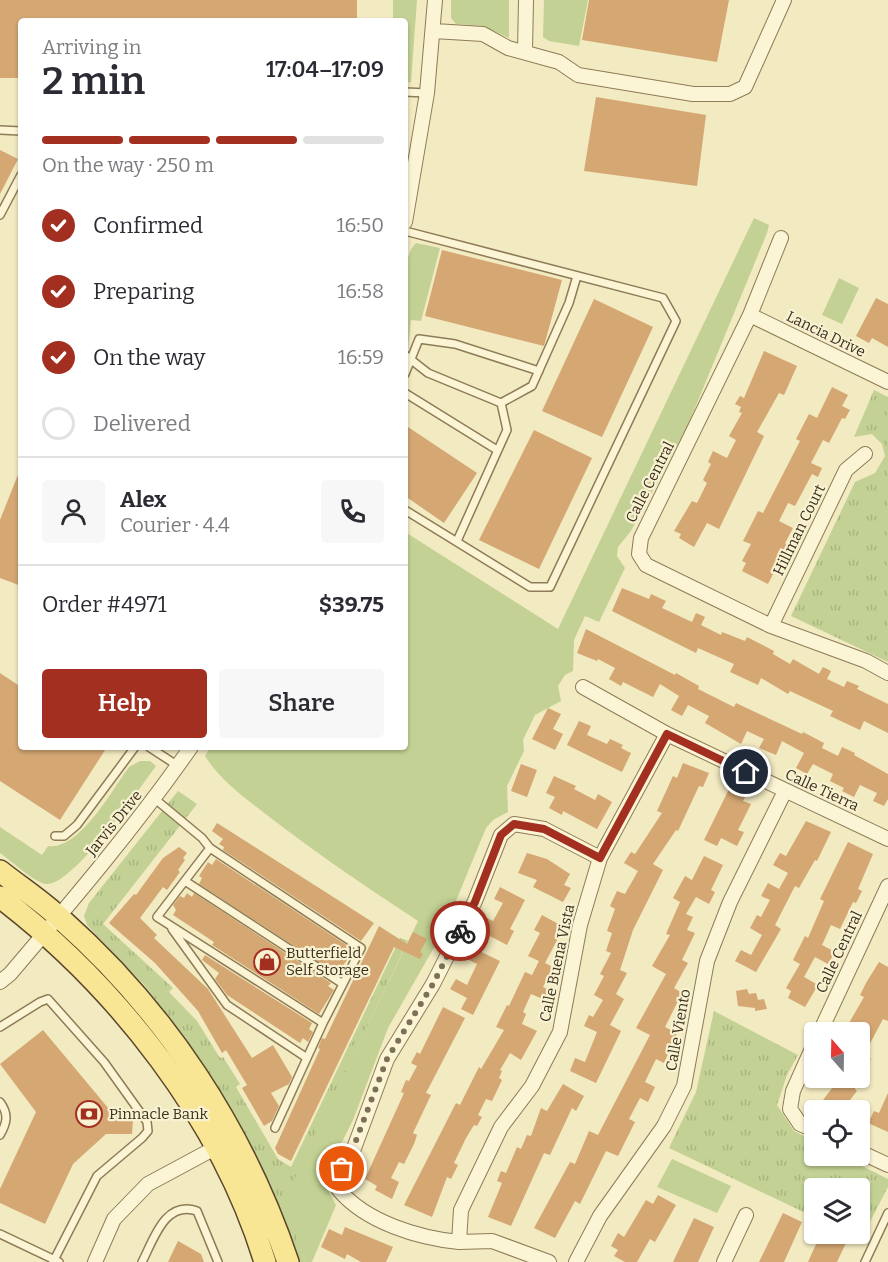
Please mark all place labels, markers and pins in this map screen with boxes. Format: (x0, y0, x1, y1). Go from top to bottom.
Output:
pin (720, 746, 771, 797)
place label: Butterfield Self Storage (286, 944, 369, 979)
shop icon: Butterfield Self Storage (252, 947, 282, 977)
bank icon: Pinnacle Bank (74, 1099, 104, 1129)
place label: Pinnacle Bank (109, 1105, 208, 1123)
pin (316, 1143, 367, 1194)

